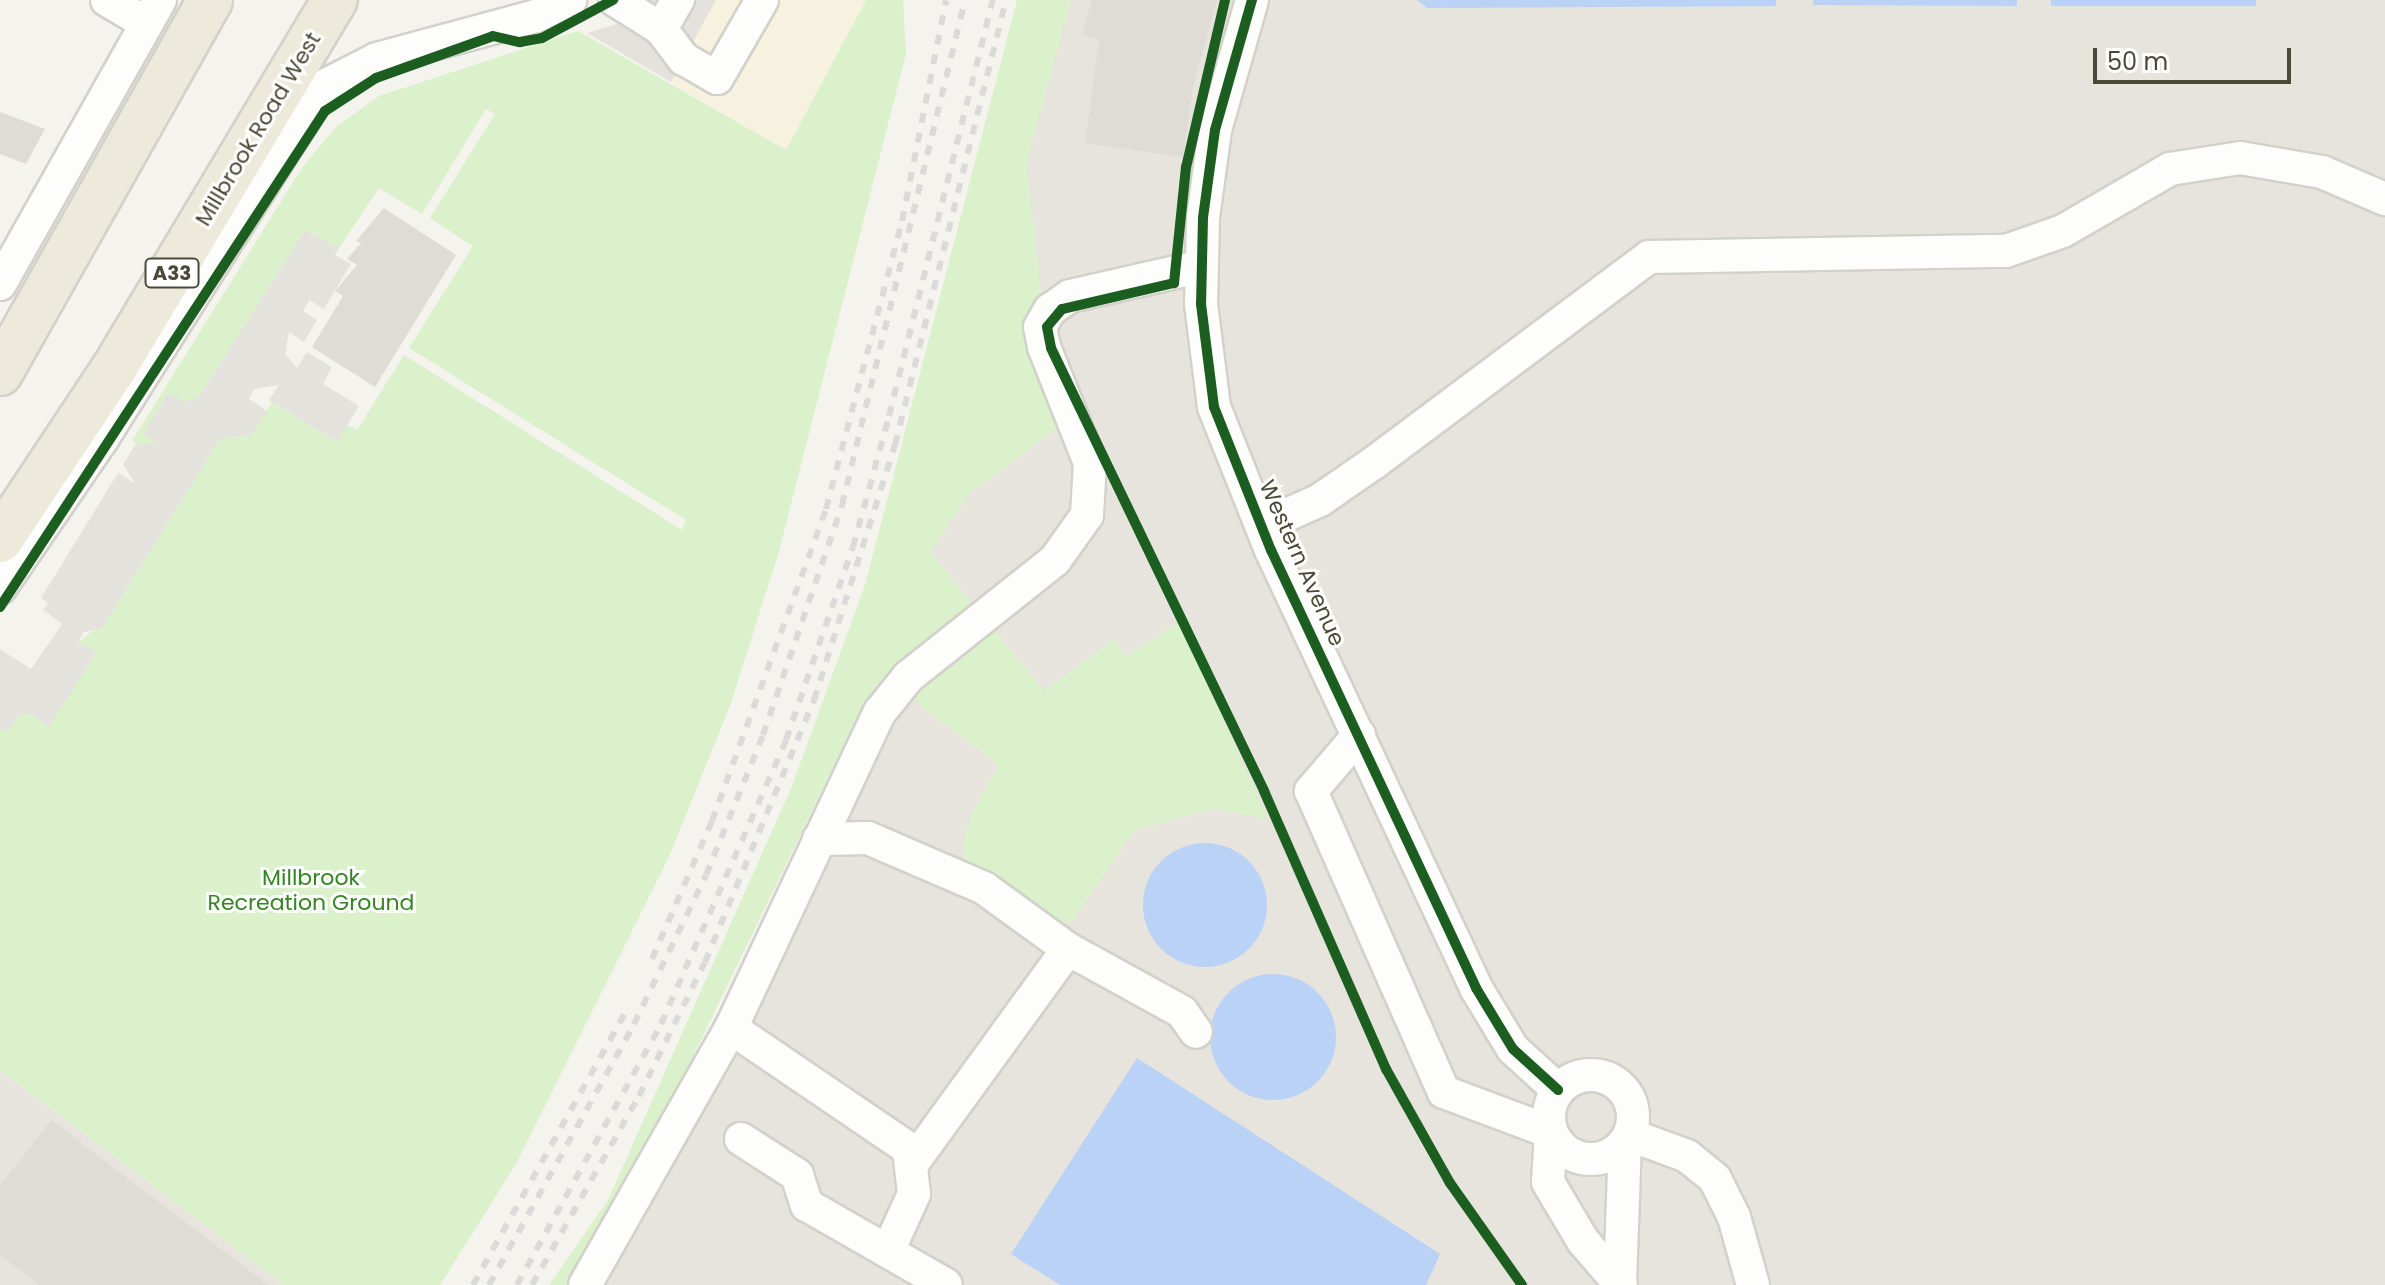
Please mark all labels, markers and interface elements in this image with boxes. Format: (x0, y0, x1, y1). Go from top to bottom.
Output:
street label: Millbrook Road West (190, 27, 326, 231)
scale bar (2097, 32, 2295, 82)
text: 50 m (2107, 45, 2168, 78)
road number: A33 (144, 257, 200, 289)
street label: Western Avenue (1254, 476, 1350, 650)
park label: Millbrook Recreation Ground (208, 864, 414, 916)

